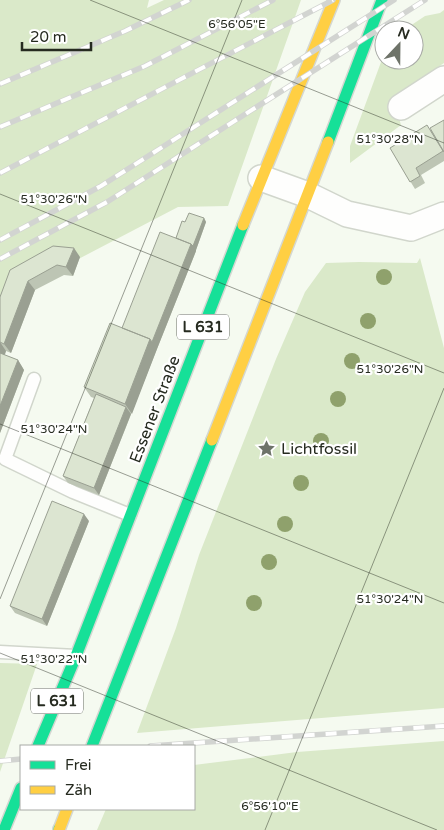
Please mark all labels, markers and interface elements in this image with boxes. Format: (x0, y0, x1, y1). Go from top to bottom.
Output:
text: 6°56'05"E (208, 17, 266, 31)
scale bar (22, 20, 91, 52)
north arrow (374, 20, 424, 70)
text: N (395, 23, 412, 43)
text: 20 m (30, 28, 67, 46)
text: 51°30'28"N (357, 132, 424, 146)
text: 51°30'26"N (21, 192, 88, 206)
road number: L 631 (177, 314, 229, 340)
street label: Essener Straße (125, 353, 185, 466)
text: 51°30'26"N (357, 362, 424, 376)
text: 51°30'24"N (21, 422, 88, 436)
place icon: Lichtfossil (257, 438, 277, 458)
place label: Lichtfossil (281, 439, 357, 459)
text: 51°30'24"N (357, 592, 424, 606)
text: 51°30'22"N (21, 652, 88, 666)
road number: L 631 (31, 688, 83, 714)
legend (20, 745, 195, 810)
text: Frei (65, 756, 91, 774)
text: Zäh (65, 781, 92, 799)
text: 6°56'10"E (241, 799, 299, 813)

